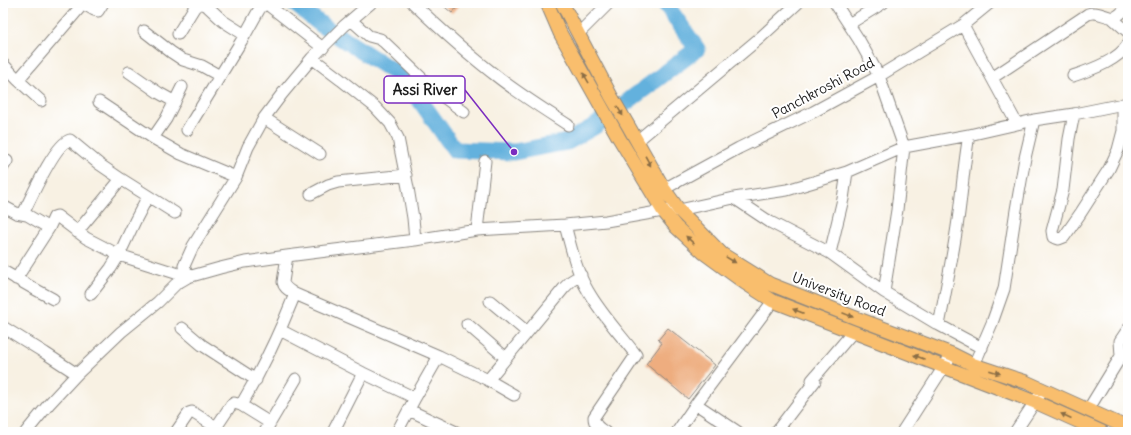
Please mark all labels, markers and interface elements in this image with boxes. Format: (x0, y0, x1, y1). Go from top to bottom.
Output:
street label: Panchkroshi Road (769, 53, 877, 123)
one-way arrow (583, 73, 590, 84)
callout: Assi River (384, 76, 465, 103)
text: Assi River (393, 80, 458, 99)
one-way arrow (617, 105, 624, 117)
one-way arrow (645, 155, 652, 167)
one-way arrow (685, 235, 695, 245)
one-way arrow (725, 256, 737, 263)
street label: University Road (790, 268, 888, 320)
one-way arrow (792, 307, 804, 313)
one-way arrow (842, 312, 854, 318)
one-way arrow (913, 354, 925, 360)
one-way arrow (990, 369, 1002, 375)
one-way arrow (1060, 413, 1072, 419)

